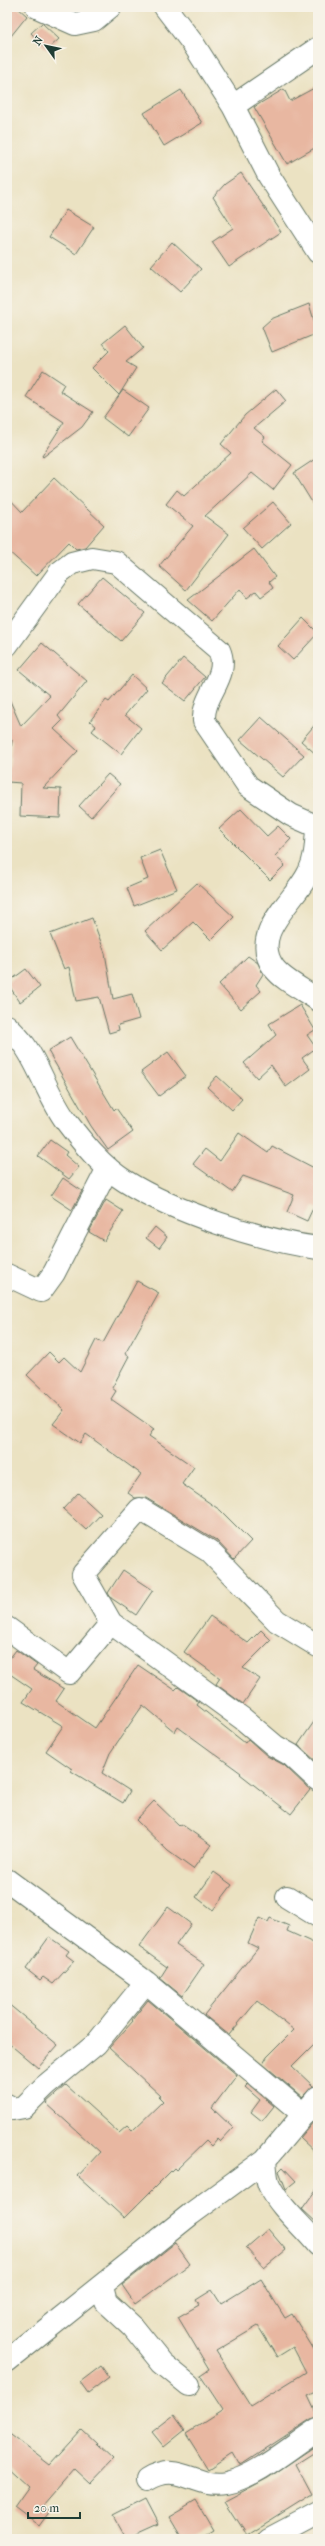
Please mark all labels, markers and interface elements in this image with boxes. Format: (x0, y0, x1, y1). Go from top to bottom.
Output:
north arrow (26, 26, 66, 66)
text: N (30, 33, 46, 48)
scale bar (28, 2494, 80, 2520)
text: 20 m (34, 2501, 59, 2515)

